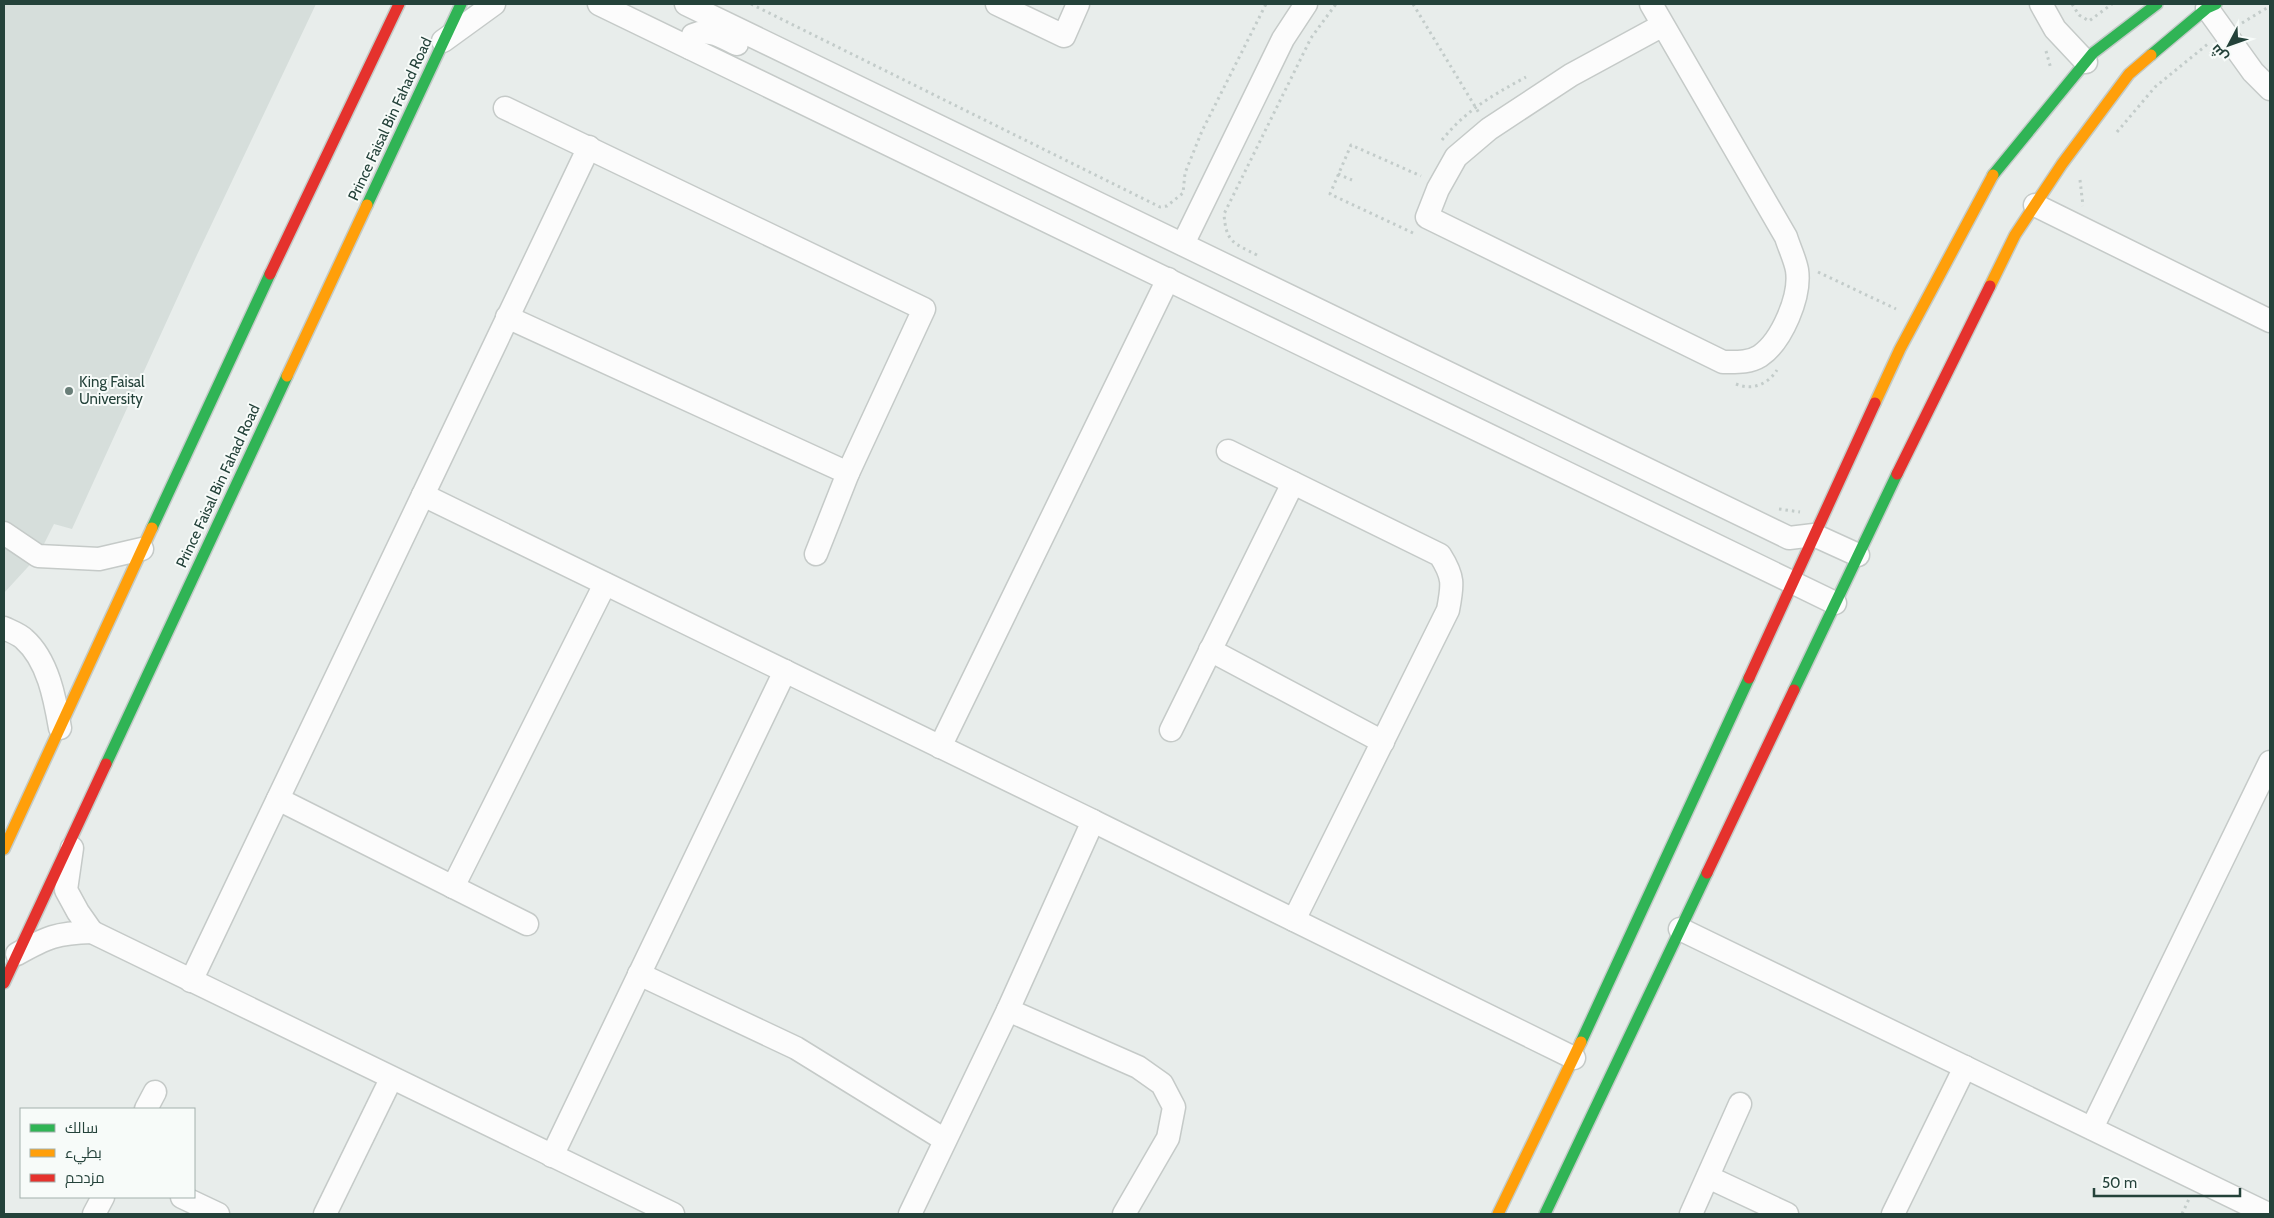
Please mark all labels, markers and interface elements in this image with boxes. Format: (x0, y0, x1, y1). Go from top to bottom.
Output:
north arrow (2204, 20, 2254, 70)
street label: Prince Faisal Bin Fahad Road (344, 35, 436, 203)
text: ش (2206, 41, 2232, 66)
place label: King Faisal University (79, 373, 145, 408)
marker: King Faisal University (63, 385, 75, 397)
street label: Prince Faisal Bin Fahad Road (172, 402, 264, 570)
legend (20, 1108, 195, 1198)
text: سالك (65, 1119, 98, 1137)
text: بطيء (65, 1144, 102, 1165)
scale bar (2094, 1166, 2240, 1198)
text: مزدحم (65, 1169, 105, 1188)
text: 50 m (2102, 1174, 2137, 1192)

